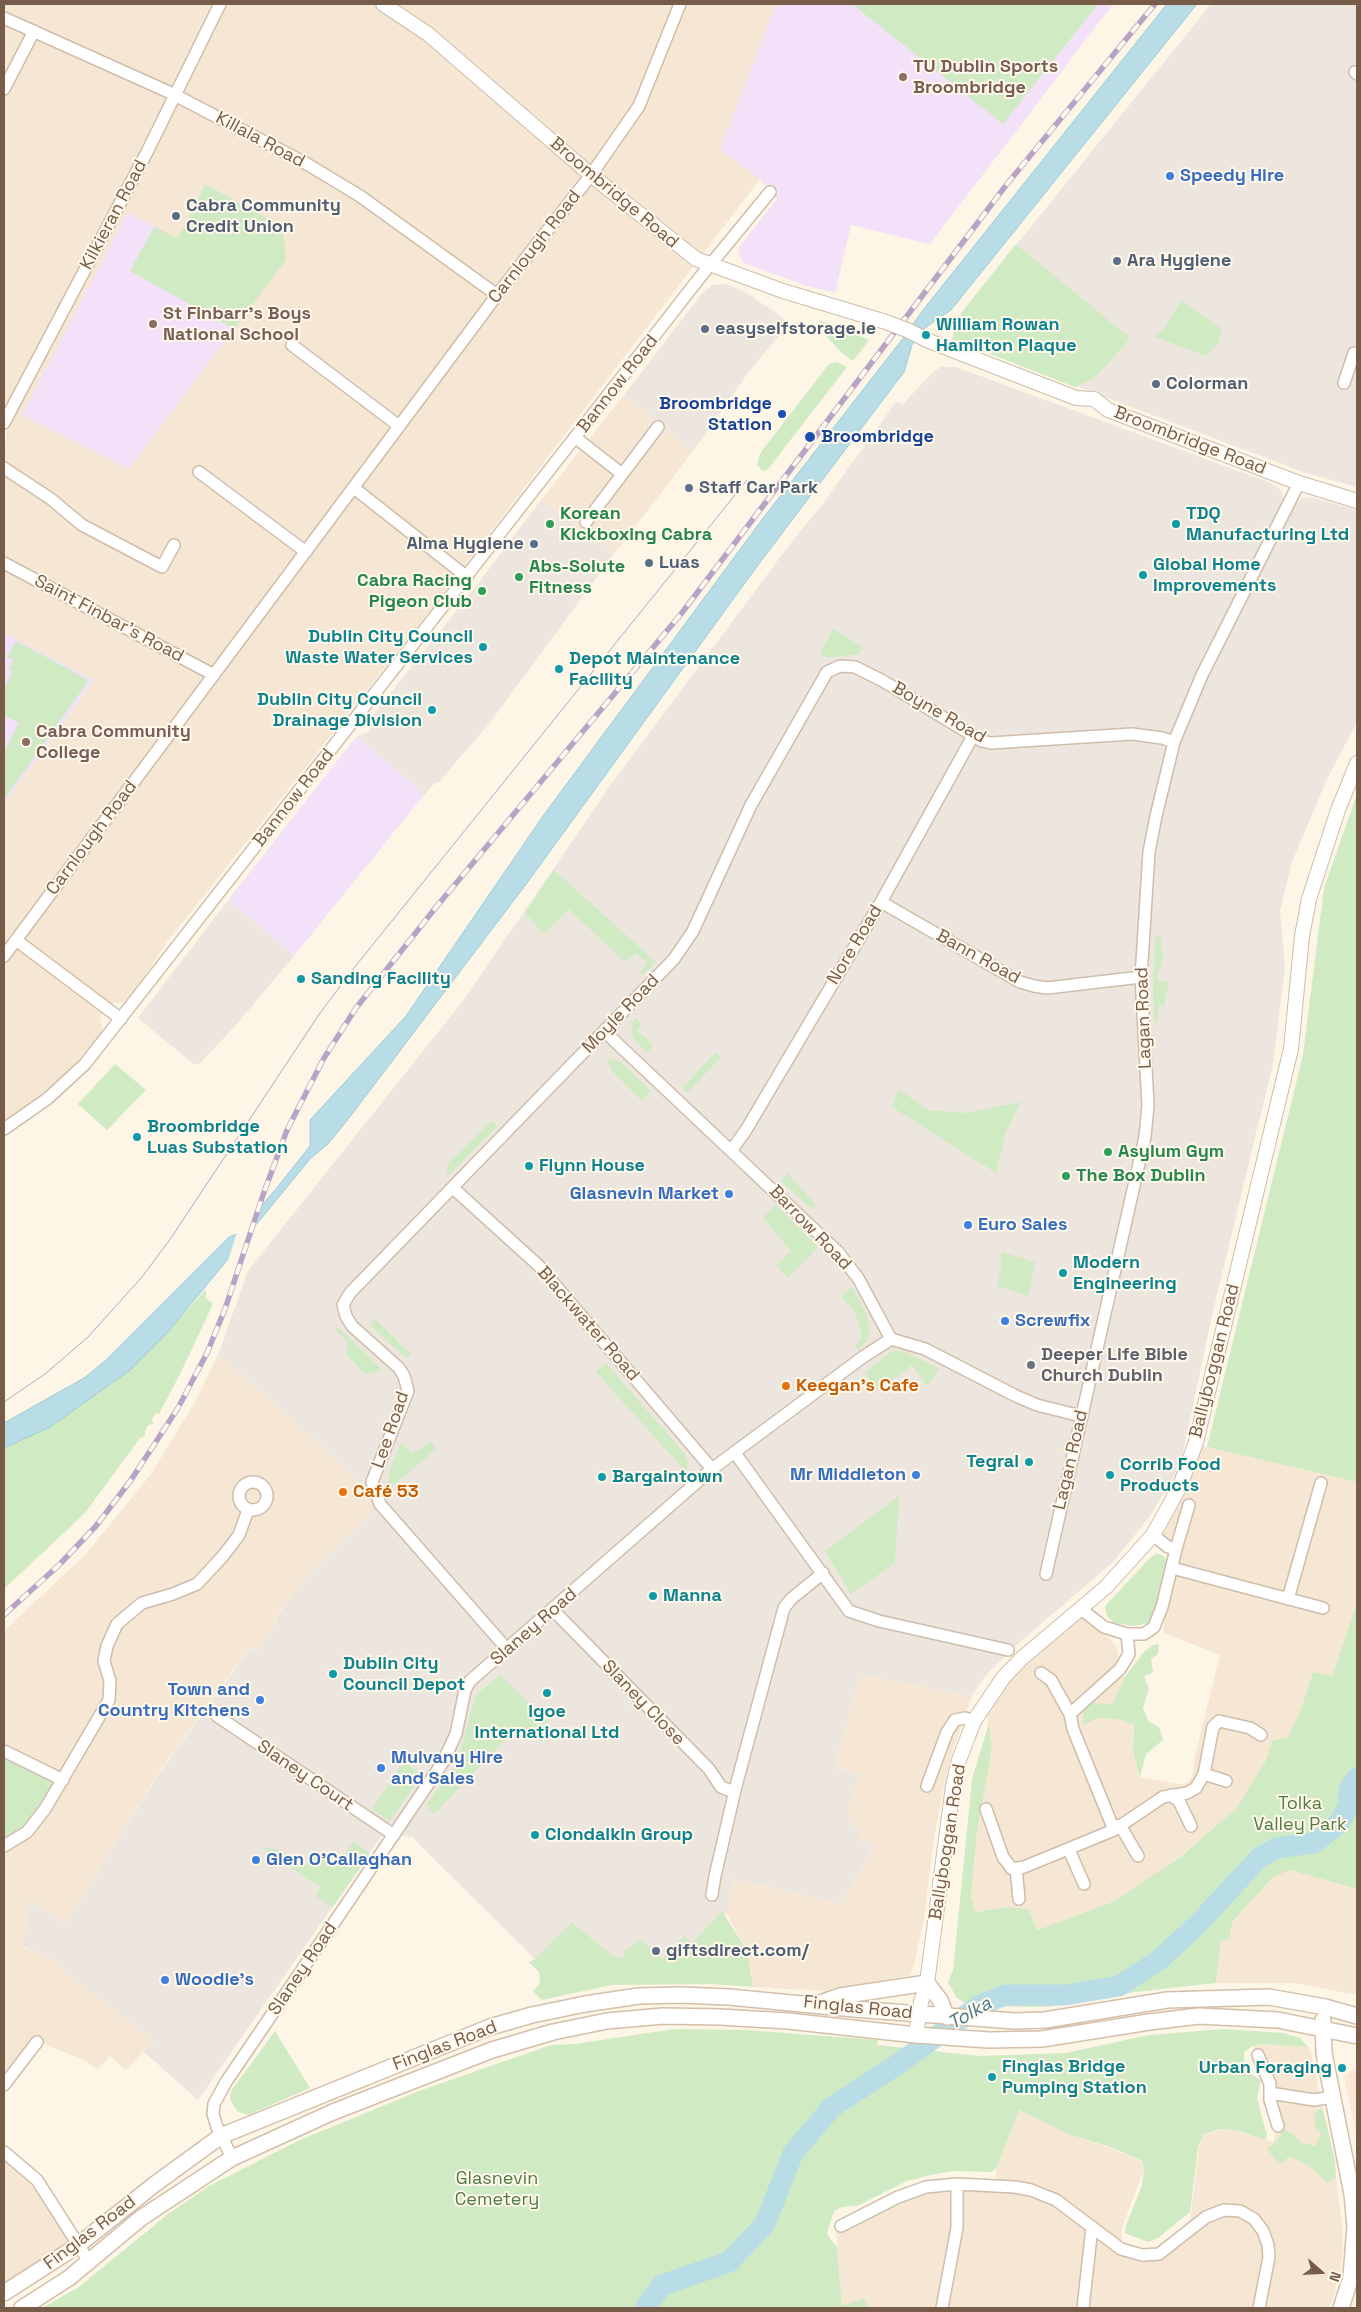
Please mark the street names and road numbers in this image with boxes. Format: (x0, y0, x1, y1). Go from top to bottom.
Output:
street label: Killala Road (212, 107, 308, 173)
street label: Broombridge Road (545, 133, 683, 253)
street label: Kilkieran Road (76, 156, 152, 274)
street label: Carnlough Road (484, 186, 586, 308)
street label: Bannow Road (573, 331, 663, 437)
street label: Broombridge Road (1111, 402, 1269, 480)
street label: Saint Finbar's Road (31, 570, 187, 668)
street label: Boyne Road (888, 678, 990, 748)
street label: Bannow Road (249, 745, 339, 851)
street label: Carnlough Road (42, 777, 142, 899)
street label: Nore Road (823, 901, 887, 989)
street label: Bann Road (932, 925, 1024, 989)
street label: Lagan Road (1131, 967, 1157, 1069)
street label: Moyle Road (578, 970, 664, 1058)
street label: Barrow Road (764, 1181, 856, 1275)
street label: Blackwater Road (532, 1262, 644, 1386)
street label: Ballyboggan Road (1185, 1282, 1245, 1440)
street label: Lee Road (368, 1389, 414, 1471)
street label: Lagan Road (1049, 1408, 1093, 1512)
street label: Slaney Road (486, 1584, 582, 1670)
street label: Slaney Close (597, 1656, 689, 1750)
street label: Slaney Court (253, 1736, 357, 1816)
street label: Ballyboggan Road (925, 1762, 971, 1922)
street label: Slaney Road (264, 1918, 342, 2020)
street label: Finglas Road (802, 1992, 914, 2024)
street label: Finglas Road (390, 2016, 500, 2076)
street label: Finglas Road (40, 2191, 140, 2275)

